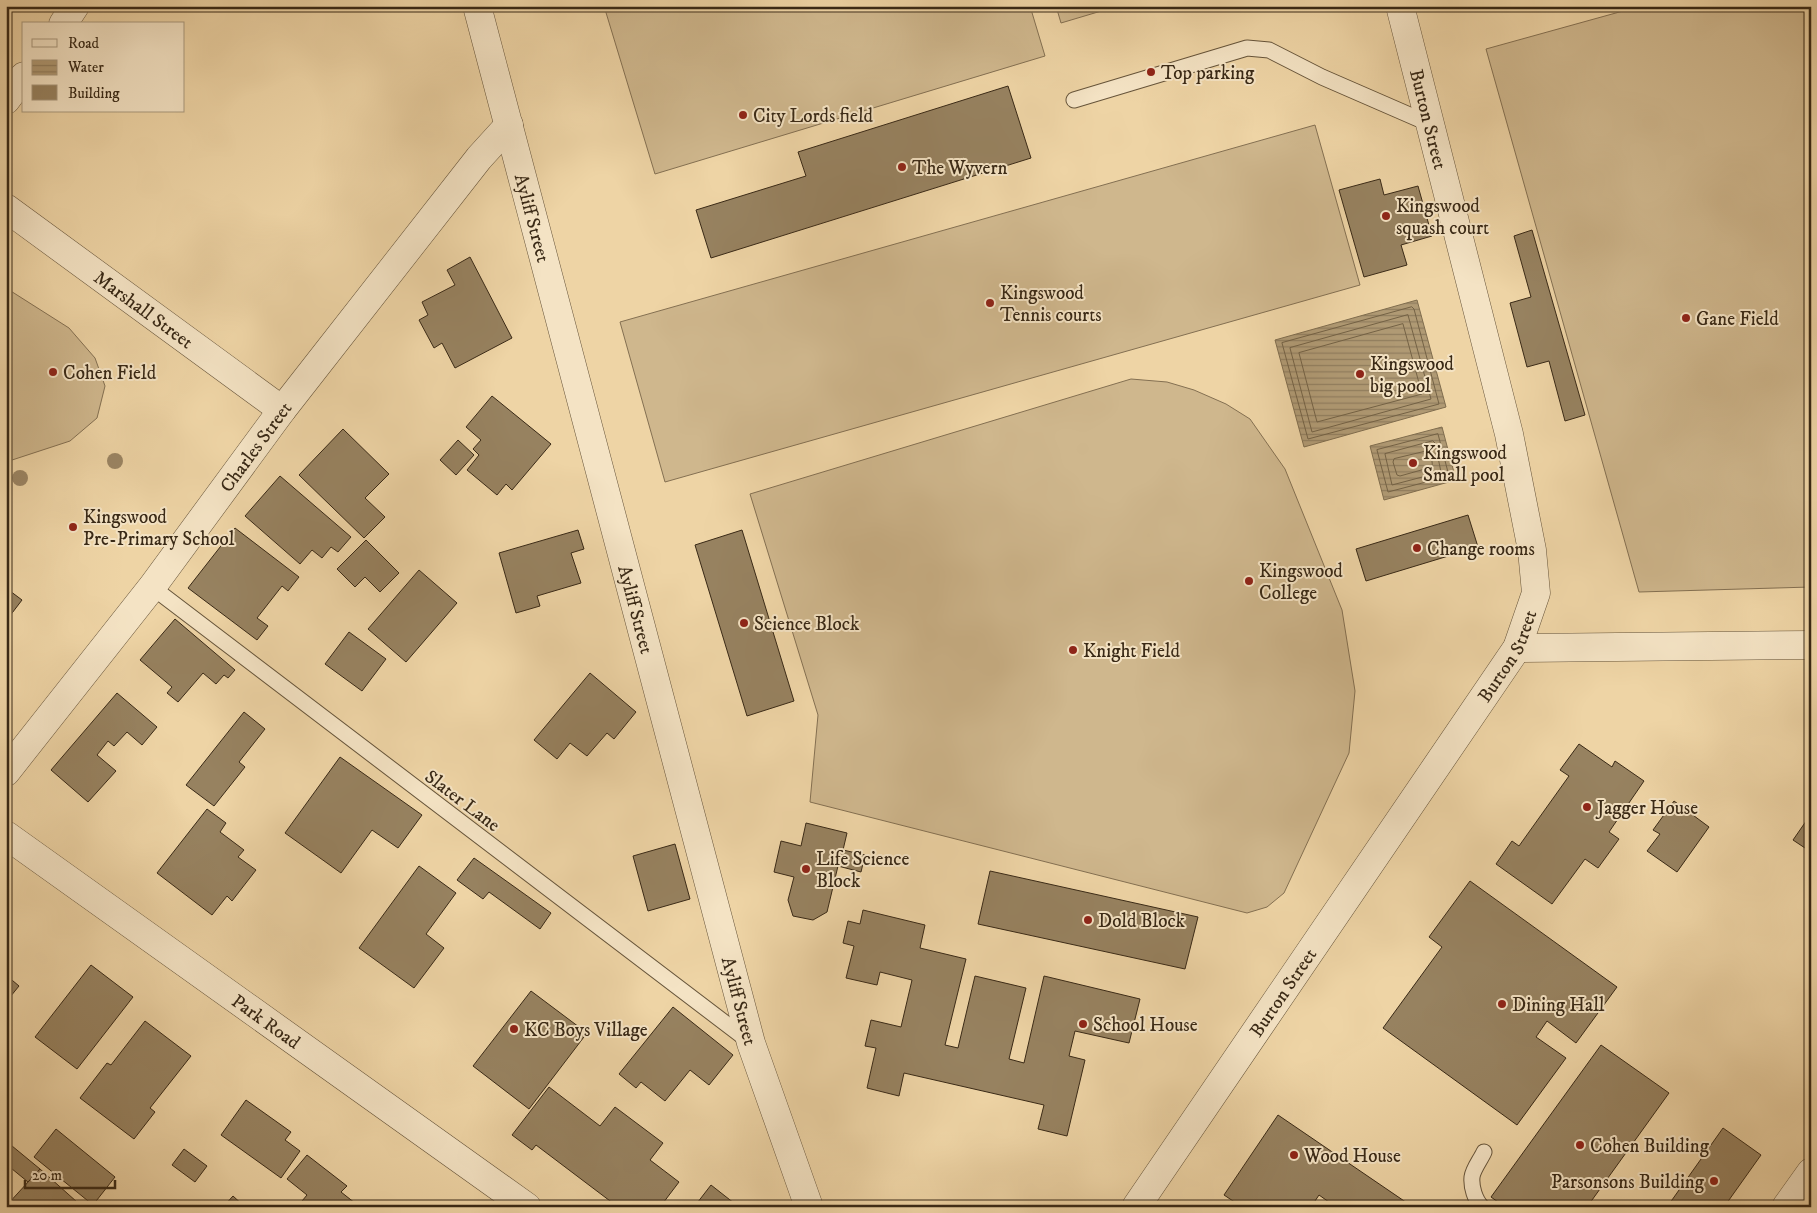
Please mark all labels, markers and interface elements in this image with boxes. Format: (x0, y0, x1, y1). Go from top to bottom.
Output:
legend (22, 22, 185, 112)
text: Road (68, 34, 100, 53)
text: Water (67, 58, 104, 77)
place label: Top parking (1161, 62, 1255, 85)
marker: Top parking (1145, 66, 1157, 78)
street label: Burton Street (1404, 67, 1451, 172)
text: Building (68, 84, 120, 103)
place label: City Lords field (753, 105, 874, 128)
marker: City Lords field (737, 109, 749, 121)
place label: The Wyvern (912, 157, 1007, 180)
marker: The Wyvern (896, 161, 908, 173)
street label: Ayliff Street (509, 171, 554, 265)
place label: Kingswood squash court (1396, 195, 1489, 241)
marker: Kingswood squash court (1380, 210, 1392, 222)
street label: Marshall Street (89, 266, 197, 354)
place label: Kingswood Tennis courts (1000, 282, 1102, 327)
marker: Kingswood Tennis courts (984, 297, 996, 309)
place label: Gane Field (1696, 308, 1779, 331)
marker: Gane Field (1680, 312, 1692, 324)
place label: Kingswood big pool (1370, 353, 1454, 398)
place label: Cohen Field (63, 362, 157, 385)
marker: Cohen Field (47, 366, 59, 378)
marker: Kingswood big pool (1354, 368, 1366, 380)
street label: Charles Street (216, 398, 297, 497)
place label: Kingswood Small pool (1423, 442, 1507, 487)
marker: Kingswood Small pool (1407, 457, 1419, 469)
place label: Kingswood Pre-Primary School (83, 506, 235, 551)
marker: Kingswood Pre-Primary School (67, 521, 79, 533)
place label: Change rooms (1427, 538, 1535, 561)
marker: Change rooms (1411, 542, 1423, 554)
place label: Kingswood College (1259, 560, 1343, 605)
street label: Ayliff Street (612, 563, 658, 656)
marker: Kingswood College (1243, 575, 1255, 587)
street label: Burton Street (1473, 607, 1542, 707)
place label: Science Block (754, 613, 860, 636)
marker: Science Block (738, 617, 750, 629)
place label: Knight Field (1083, 640, 1181, 663)
marker: Knight Field (1067, 644, 1079, 656)
street label: Slater Lane (420, 765, 504, 837)
place label: Jagger House (1595, 797, 1698, 820)
marker: Jagger House (1581, 801, 1593, 813)
place label: Life Science Block (816, 848, 909, 893)
marker: Life Science Block (800, 863, 812, 875)
place label: Dold Block (1098, 910, 1186, 933)
marker: Dold Block (1082, 914, 1094, 926)
street label: Burton Street (1245, 944, 1322, 1042)
street label: Ayliff Street (716, 954, 761, 1048)
street label: Park Road (227, 990, 305, 1055)
place label: Dining Hall (1512, 994, 1605, 1017)
marker: Dining Hall (1496, 998, 1508, 1010)
place label: School House (1093, 1014, 1198, 1037)
marker: School House (1077, 1018, 1089, 1030)
place label: KC Boys Village (524, 1019, 648, 1042)
marker: KC Boys Village (508, 1023, 520, 1035)
place label: Cohen Building (1590, 1135, 1710, 1158)
marker: Cohen Building (1574, 1139, 1586, 1151)
place label: Wood House (1303, 1145, 1401, 1168)
marker: Wood House (1288, 1149, 1300, 1161)
scale bar (25, 1158, 115, 1190)
text: 20 m (32, 1166, 62, 1185)
place label: Parsonsons Building (1551, 1171, 1705, 1194)
marker: Parsonsons Building (1708, 1175, 1720, 1187)

